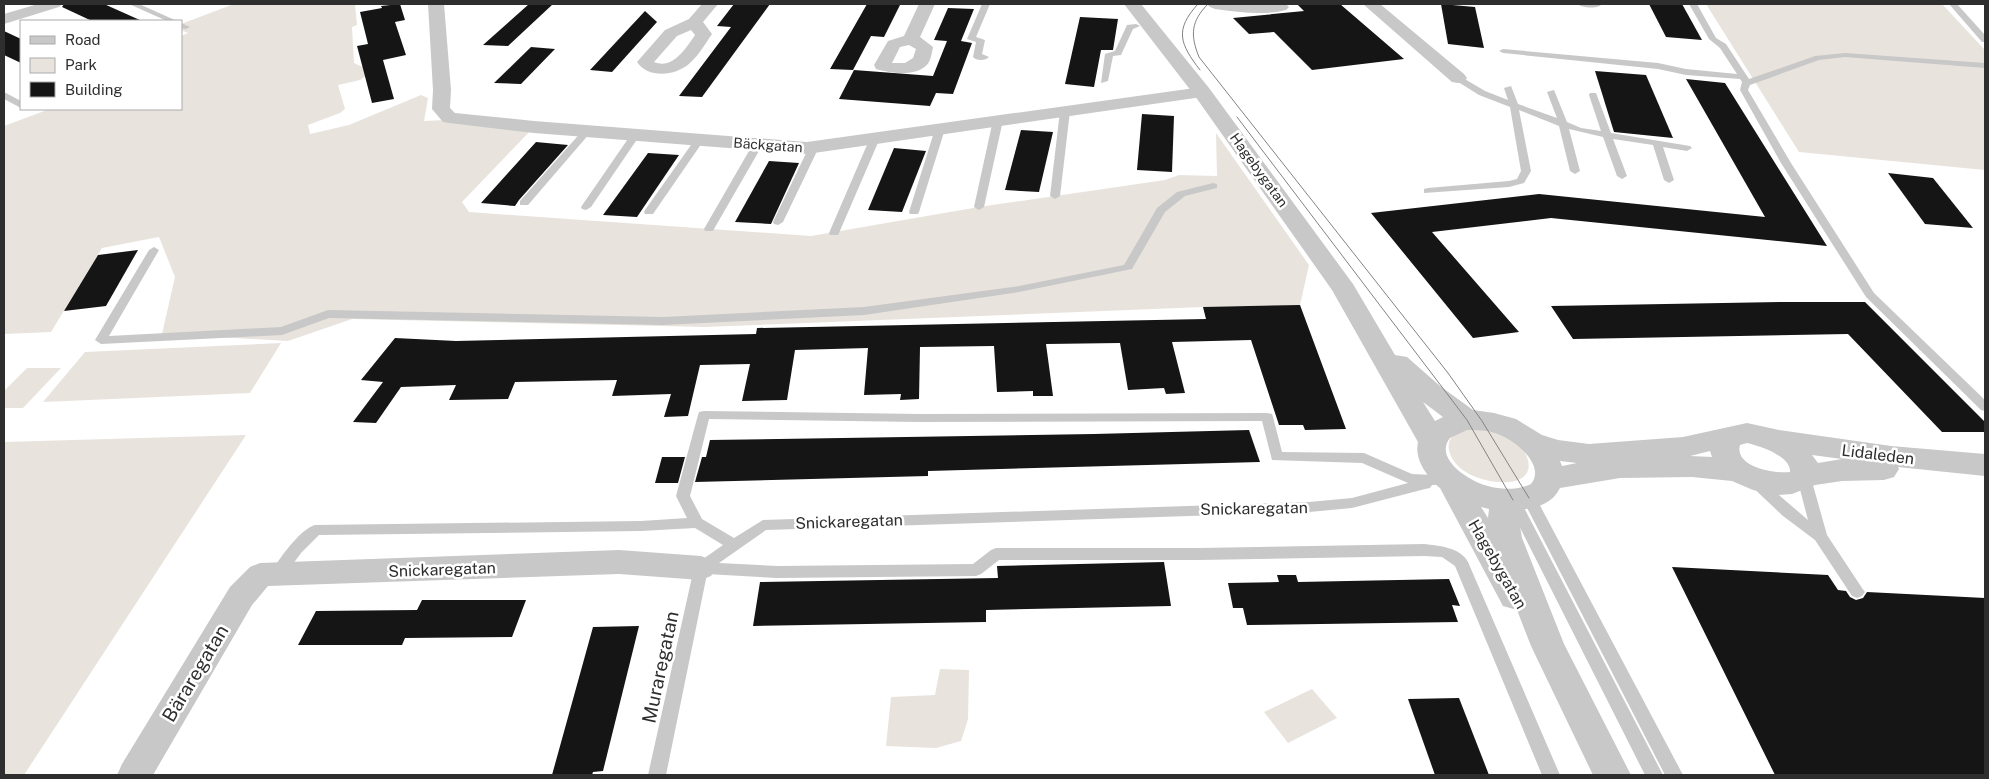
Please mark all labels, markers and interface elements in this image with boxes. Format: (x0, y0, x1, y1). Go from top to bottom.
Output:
legend (20, 20, 182, 110)
text: Road (65, 31, 101, 48)
text: Park (65, 56, 97, 73)
text: Building (65, 81, 123, 98)
street label: Hagebygatan (1227, 130, 1291, 210)
street label: Bäckgatan (733, 135, 803, 155)
street label: Lidaleden (1841, 441, 1915, 468)
street label: Snickaregatan (1200, 498, 1308, 519)
street label: Snickaregatan (795, 510, 903, 533)
street label: Hagebygatan (1464, 516, 1531, 612)
street label: Snickaregatan (388, 558, 496, 581)
street label: Muraregatan (637, 609, 683, 725)
street label: Bäraregatan (157, 621, 233, 725)

